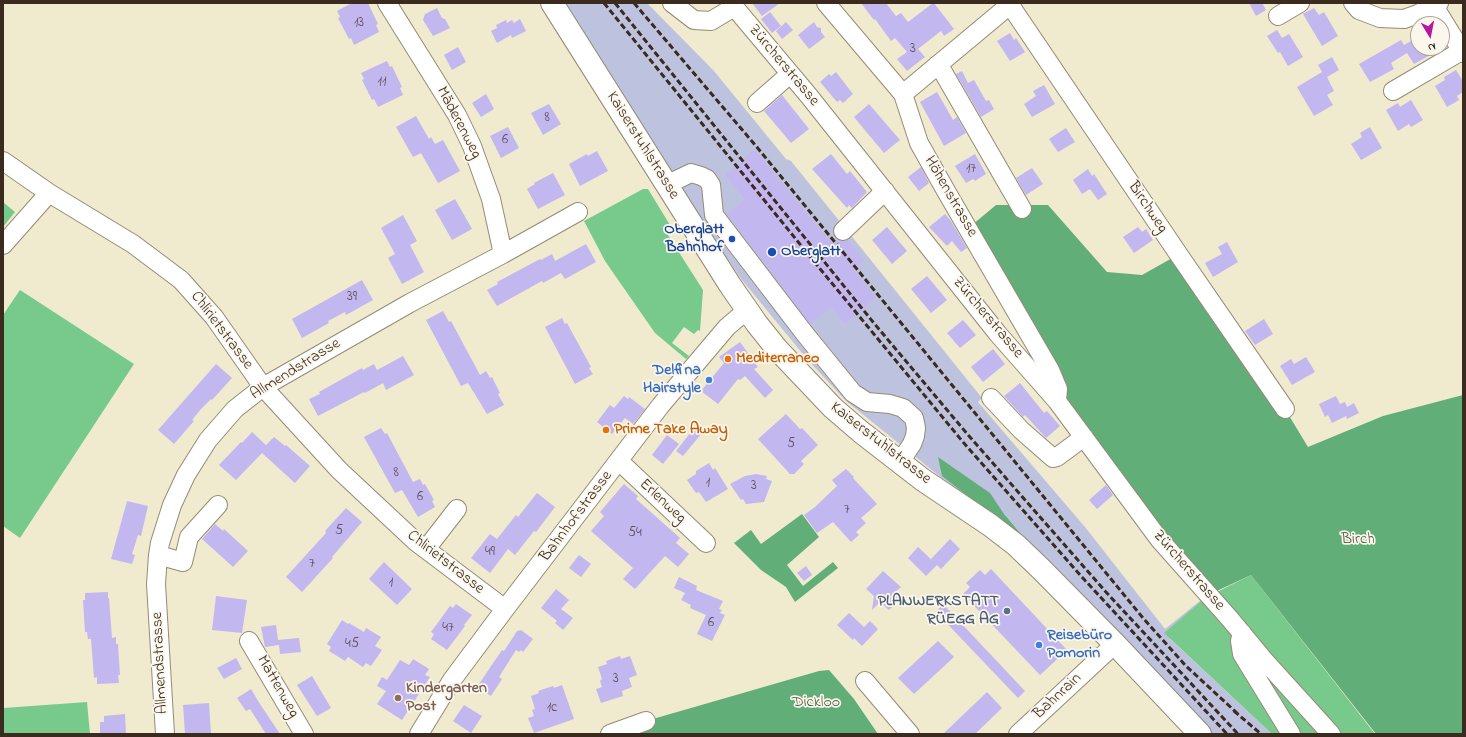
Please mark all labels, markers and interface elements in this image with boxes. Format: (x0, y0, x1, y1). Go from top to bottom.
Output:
house number: 13 (354, 16, 364, 32)
north arrow (1410, 16, 1450, 56)
street label: Zürcherstrasse (743, 21, 823, 111)
text: N (1427, 38, 1437, 55)
house number: 3 (910, 42, 916, 58)
house number: 11 (378, 75, 386, 91)
street label: Mäderenweg (431, 84, 485, 162)
street label: Kaiserstuhlstrasse (601, 89, 683, 203)
house number: 8 (544, 111, 550, 127)
house number: 6 (502, 133, 508, 149)
street label: Höhenstrasse (919, 153, 981, 241)
house number: 17 (966, 162, 976, 178)
street label: Birchweg (1123, 179, 1171, 237)
place label: Oberglatt Bahnhof (664, 220, 724, 258)
marker: Oberglatt Bahnhof (727, 234, 737, 244)
place label: Oberglatt (781, 242, 841, 262)
marker: Oberglatt (766, 246, 778, 258)
street label: Zürcherstrasse (947, 273, 1027, 363)
street label: Chlirietstrasse (185, 288, 257, 374)
house number: 39 (347, 290, 357, 306)
street label: Allmendstrasse (248, 335, 344, 405)
place label: Mediterraneo (736, 349, 819, 369)
marker: Mediterraneo (723, 354, 733, 364)
place label: Delfina Hairstyle (643, 361, 701, 399)
marker: Delfina Hairstyle (704, 375, 714, 385)
street label: Kaiserstuhlstrasse (826, 399, 934, 489)
place label: Prime Take Away (614, 420, 728, 440)
marker: Prime Take Away (601, 425, 611, 435)
house number: 5 (787, 437, 795, 453)
house number: 8 (393, 466, 399, 482)
street label: Bahnhofstrasse (537, 468, 617, 566)
street label: Erlenweg (635, 475, 689, 529)
house number: 1 (706, 476, 710, 492)
house number: 3 (751, 479, 757, 495)
house number: 6 (417, 490, 423, 506)
house number: 7 (844, 503, 850, 519)
house number: 5 (335, 524, 343, 540)
house number: 54 (628, 526, 642, 542)
street label: Chlirietstrasse (402, 527, 488, 599)
street label: Zürcherstrasse (1148, 527, 1228, 615)
park label: Birch (1341, 530, 1375, 550)
house number: 49 (485, 545, 495, 561)
house number: 7 (309, 557, 315, 573)
house number: 1 (389, 576, 393, 592)
place label: PLANWERKSTATT RÜEGG AG (878, 592, 999, 630)
marker: PLANWERKSTATT RÜEGG AG (1002, 606, 1012, 616)
street label: Allmendstrasse (149, 611, 173, 715)
house number: 6 (708, 616, 714, 632)
house number: 47 (442, 621, 454, 637)
place label: Reisebüro Pomorin (1047, 626, 1112, 664)
house number: 45 (345, 637, 359, 653)
marker: Reisebüro Pomorin (1034, 640, 1044, 650)
street label: Mattenweg (251, 652, 303, 722)
street label: Bahnrain (1030, 670, 1086, 724)
house number: 3 (613, 672, 619, 688)
place label: Kindergarten Post (406, 679, 487, 717)
marker: Kindergarten Post (393, 693, 403, 703)
park label: Dickloo (792, 693, 840, 713)
house number: 1c (547, 701, 557, 717)

